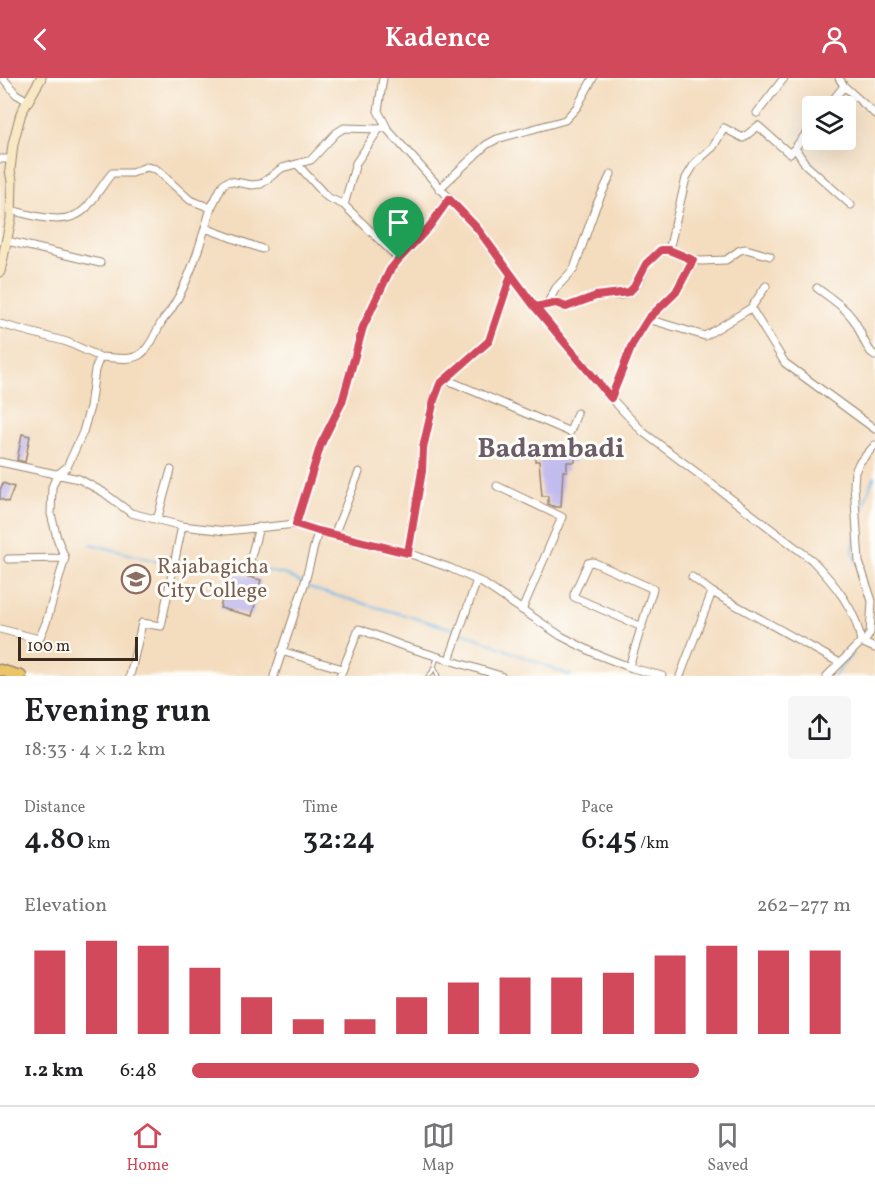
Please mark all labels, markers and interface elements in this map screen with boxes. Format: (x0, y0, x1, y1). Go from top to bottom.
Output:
text: Kadence (385, 20, 490, 58)
icon: back (24, 23, 57, 56)
icon: person (818, 23, 851, 56)
map controls (802, 96, 856, 150)
button: layers (802, 96, 856, 150)
pin (373, 197, 424, 259)
icon: arrive (382, 206, 415, 239)
district label: Badambadi (477, 431, 625, 469)
place label: Rajabagicha City College (157, 553, 269, 606)
school or university icon: Rajabagicha City College (120, 563, 152, 595)
scale bar (18, 634, 138, 662)
text: 100 m (27, 636, 70, 658)
text: Evening run (24, 690, 211, 736)
button: share (788, 696, 851, 759)
text: 18:33 · 4 × 1.2 km (24, 736, 166, 764)
text: Distance (24, 797, 85, 819)
text: Time (303, 797, 338, 819)
text: Pace (581, 797, 613, 819)
text: 4.80 (24, 819, 84, 861)
text: 32:24 (303, 819, 375, 861)
text: 6:45 (581, 819, 637, 861)
text: km (84, 833, 110, 855)
text: /km (637, 833, 669, 855)
text: Elevation (24, 892, 107, 920)
text: 262–277 m (757, 892, 851, 920)
text: 1.2 km (24, 1057, 84, 1085)
text: 6:48 (120, 1057, 157, 1085)
tab: Home (126, 1119, 169, 1177)
tab: Map (422, 1119, 455, 1177)
tab: Saved (707, 1119, 749, 1177)

